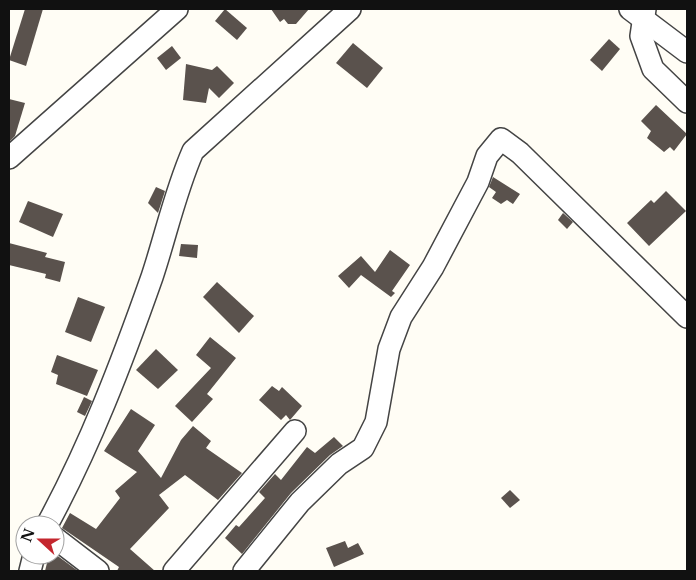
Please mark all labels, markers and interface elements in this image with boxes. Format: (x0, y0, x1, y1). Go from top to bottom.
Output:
north arrow (15, 515, 65, 565)
text: N (17, 526, 39, 545)

